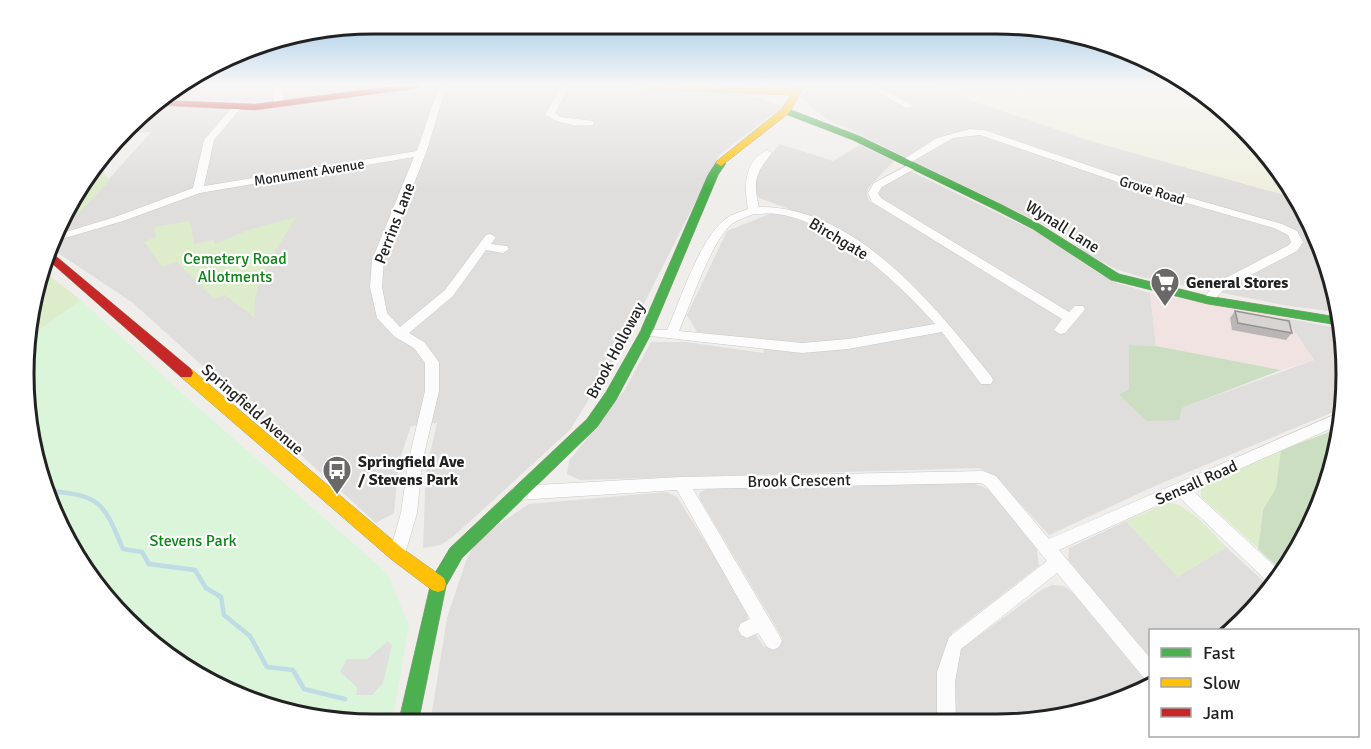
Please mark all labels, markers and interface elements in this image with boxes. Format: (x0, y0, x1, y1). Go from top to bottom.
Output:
street label: Monument Avenue (253, 155, 365, 190)
street label: Grove Road (1117, 173, 1187, 208)
street label: Perrins Lane (370, 180, 420, 267)
street label: Wynall Lane (1022, 196, 1103, 257)
street label: Birchgate (805, 213, 872, 264)
park label: Cemetery Road Allotments (183, 249, 287, 287)
supermarket icon: General Stores (1149, 266, 1181, 308)
place label: General Stores (1186, 273, 1288, 293)
street label: Brook Holloway (582, 298, 650, 402)
street label: Springfield Avenue (197, 360, 308, 460)
place label: Springfield Ave / Stevens Park (358, 452, 464, 490)
bus stop icon: Springfield Ave / Stevens Park (321, 454, 353, 496)
street label: Sensall Road (1152, 456, 1241, 510)
street label: Brook Crescent (747, 470, 851, 492)
park label: Stevens Park (149, 531, 237, 551)
legend (1149, 629, 1359, 737)
text: Fast (1203, 642, 1235, 664)
text: Slow (1203, 672, 1240, 694)
text: Jam (1203, 702, 1234, 724)

